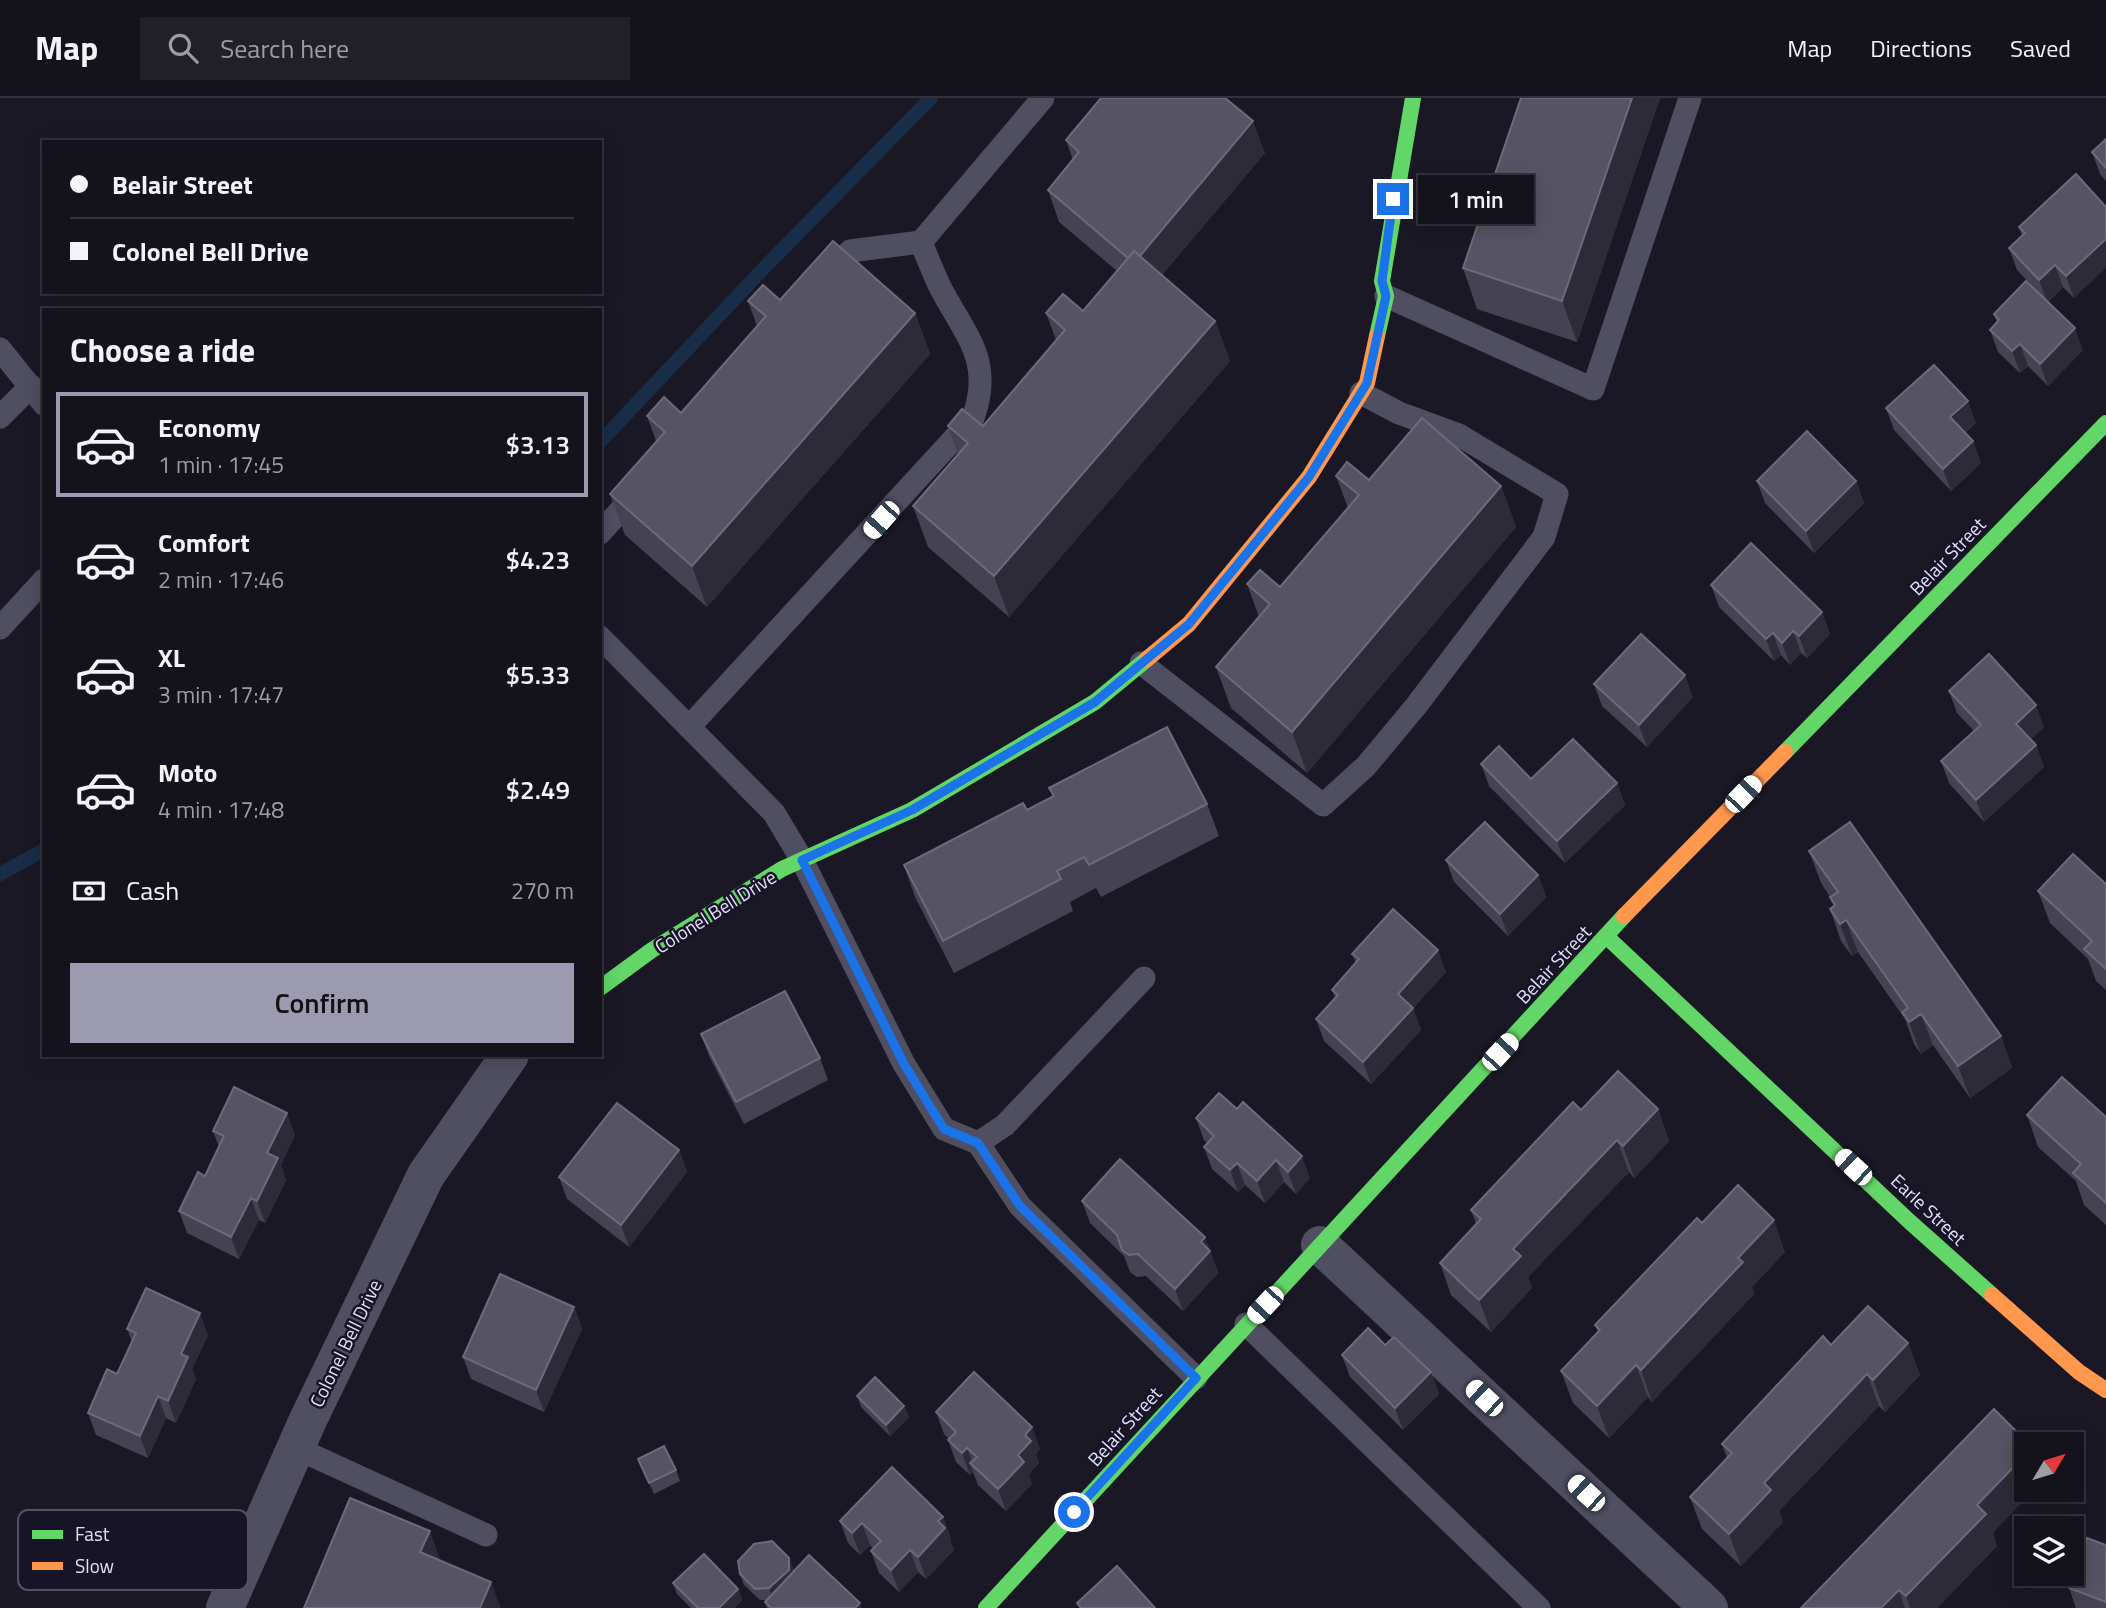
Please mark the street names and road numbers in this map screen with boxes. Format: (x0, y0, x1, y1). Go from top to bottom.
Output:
street label: Belair Street (1902, 510, 1992, 602)
street label: Colonel Bell Drive (648, 862, 782, 960)
street label: Belair Street (1509, 918, 1598, 1010)
street label: Earle Street (1885, 1166, 1973, 1252)
street label: Colonel Bell Drive (302, 1274, 388, 1412)
street label: Belair Street (1080, 1379, 1168, 1473)

